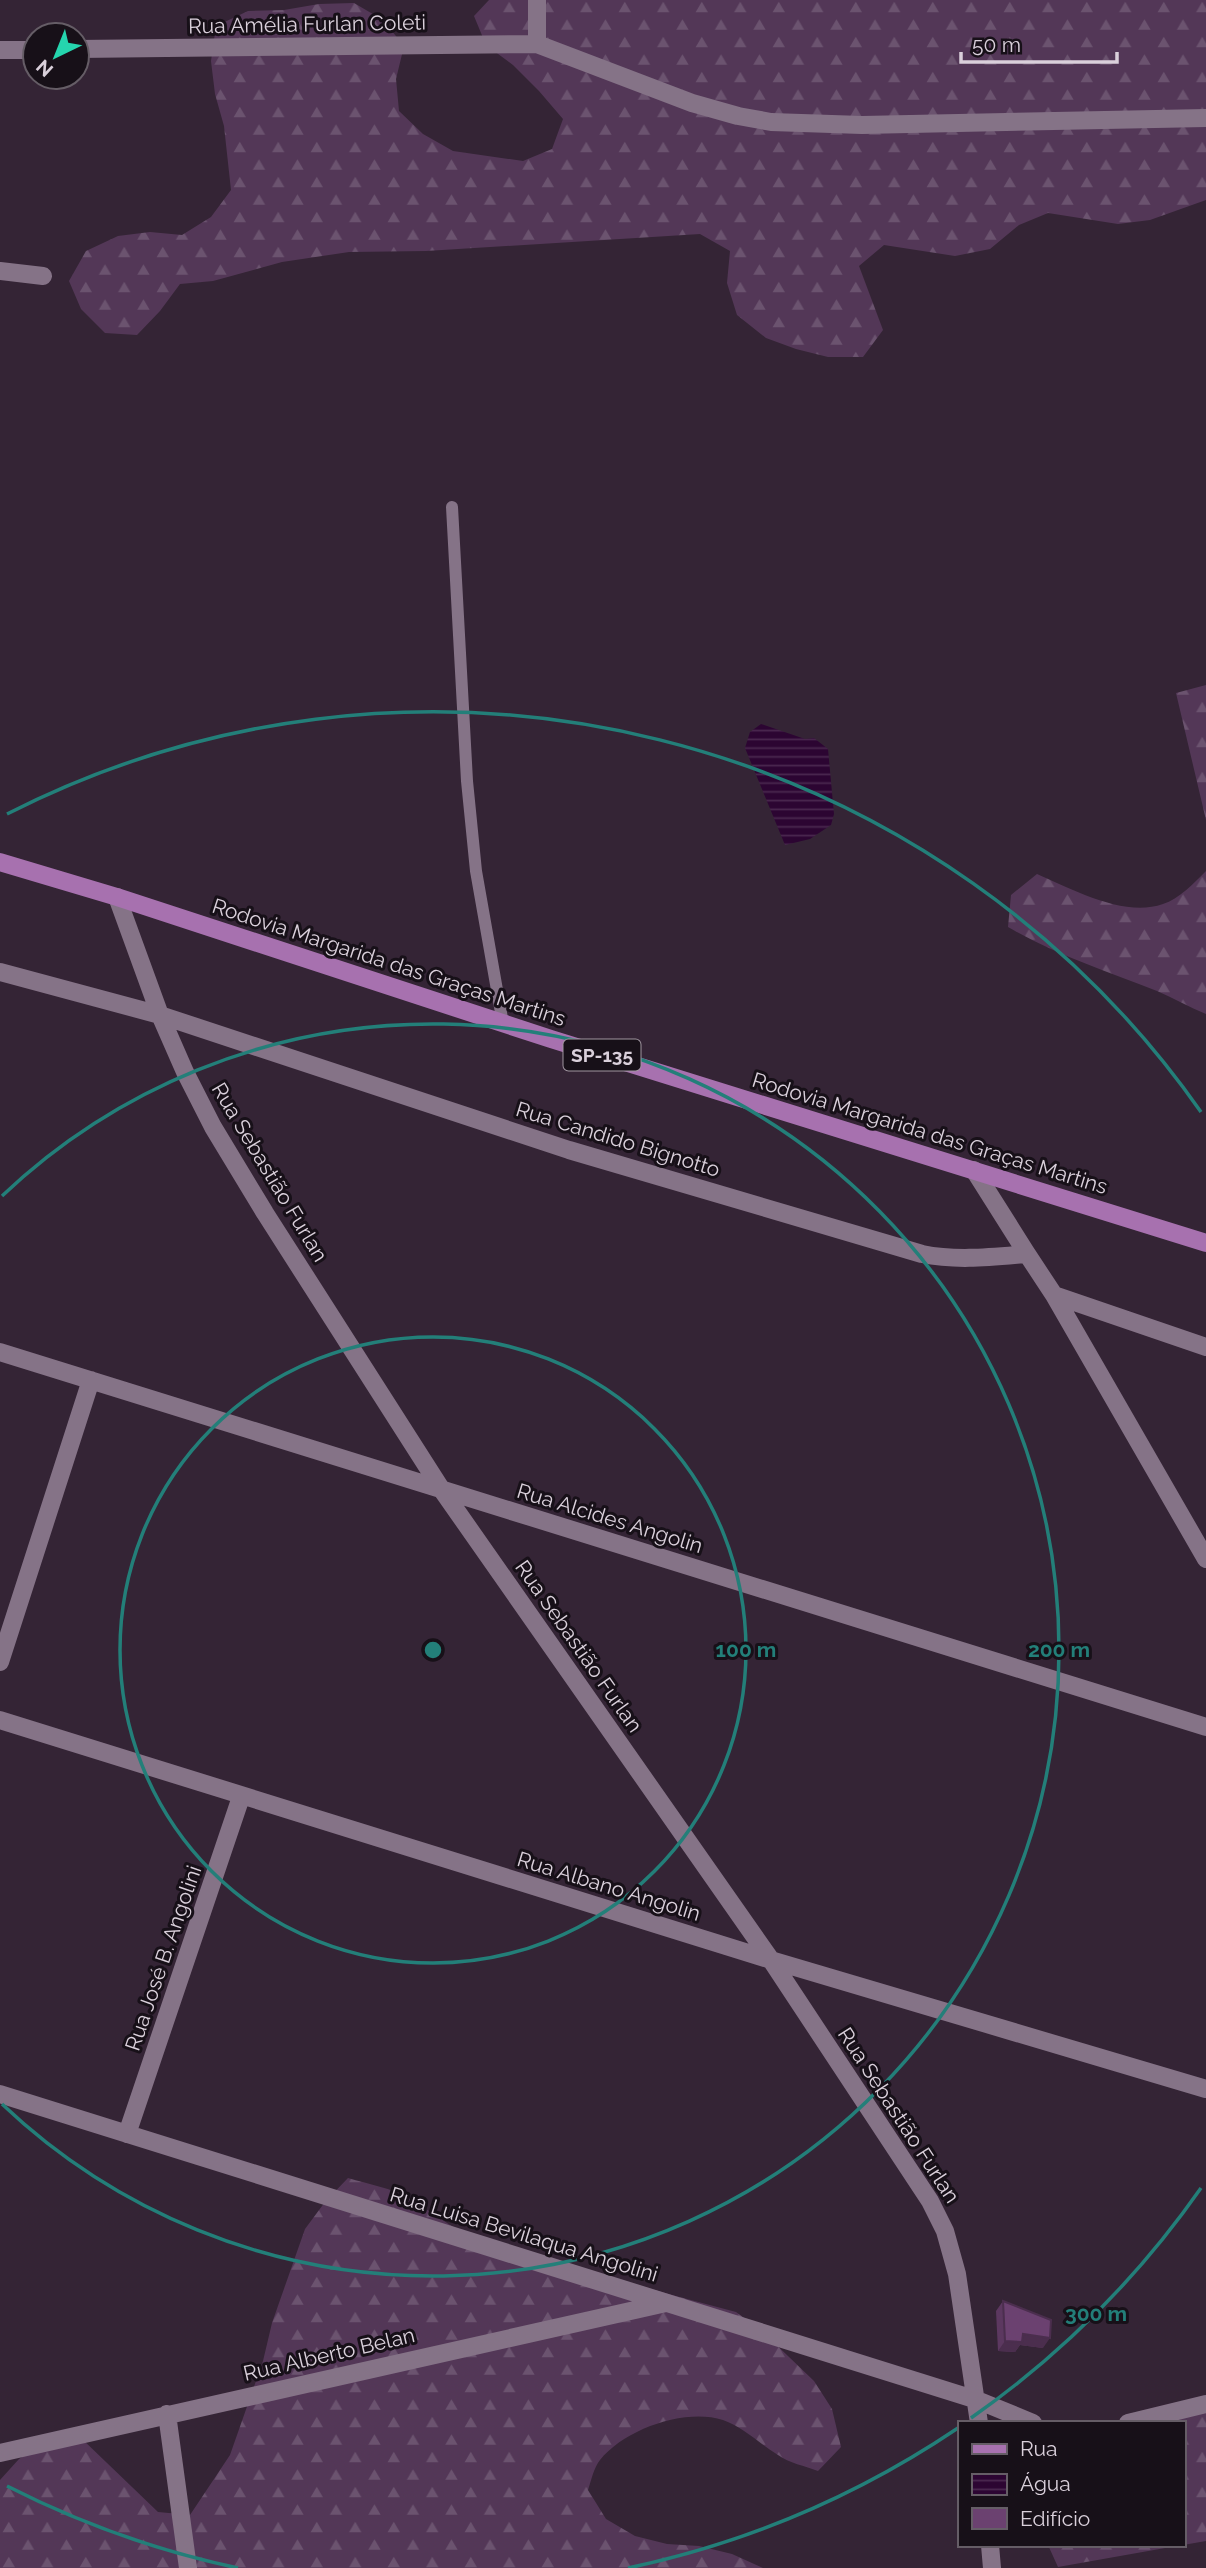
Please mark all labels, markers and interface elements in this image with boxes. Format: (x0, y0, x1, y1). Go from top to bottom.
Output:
street label: Rua Amélia Furlan Coleti (188, 9, 426, 39)
north arrow (21, 21, 91, 91)
scale bar (961, 21, 1117, 65)
text: 50 m (972, 32, 1021, 57)
text: N (32, 55, 57, 81)
street label: Rodovia Margarida das Graças Martins (209, 893, 569, 1031)
road number: SP-135 (564, 1040, 640, 1070)
street label: Rodovia Margarida das Graças Martins (749, 1067, 1111, 1199)
street label: Rua Sebastião Furlan (207, 1078, 333, 1266)
street label: Rua Candido Bignotto (513, 1096, 723, 1182)
street label: Rua Alcides Angolin (514, 1478, 706, 1558)
street label: Rua Sebastião Furlan (510, 1555, 648, 1737)
text: 100 m (716, 1637, 776, 1662)
text: 200 m (1028, 1637, 1090, 1662)
centre of rings (421, 1638, 445, 1662)
street label: Rua Albano Angolin (514, 1846, 704, 1926)
street label: Rua José B. Angolini (120, 1862, 206, 2054)
street label: Rua Sebastião Furlan (833, 2023, 965, 2207)
street label: Rua Luisa Bevilaqua Angolini (387, 2181, 661, 2287)
text: 300 m (1065, 2301, 1127, 2326)
street label: Rua Alberto Belan (241, 2322, 417, 2386)
legend (958, 2421, 1185, 2547)
text: Rua (1020, 2436, 1057, 2461)
text: Água (1020, 2471, 1071, 2496)
text: Edifício (1020, 2506, 1090, 2531)

